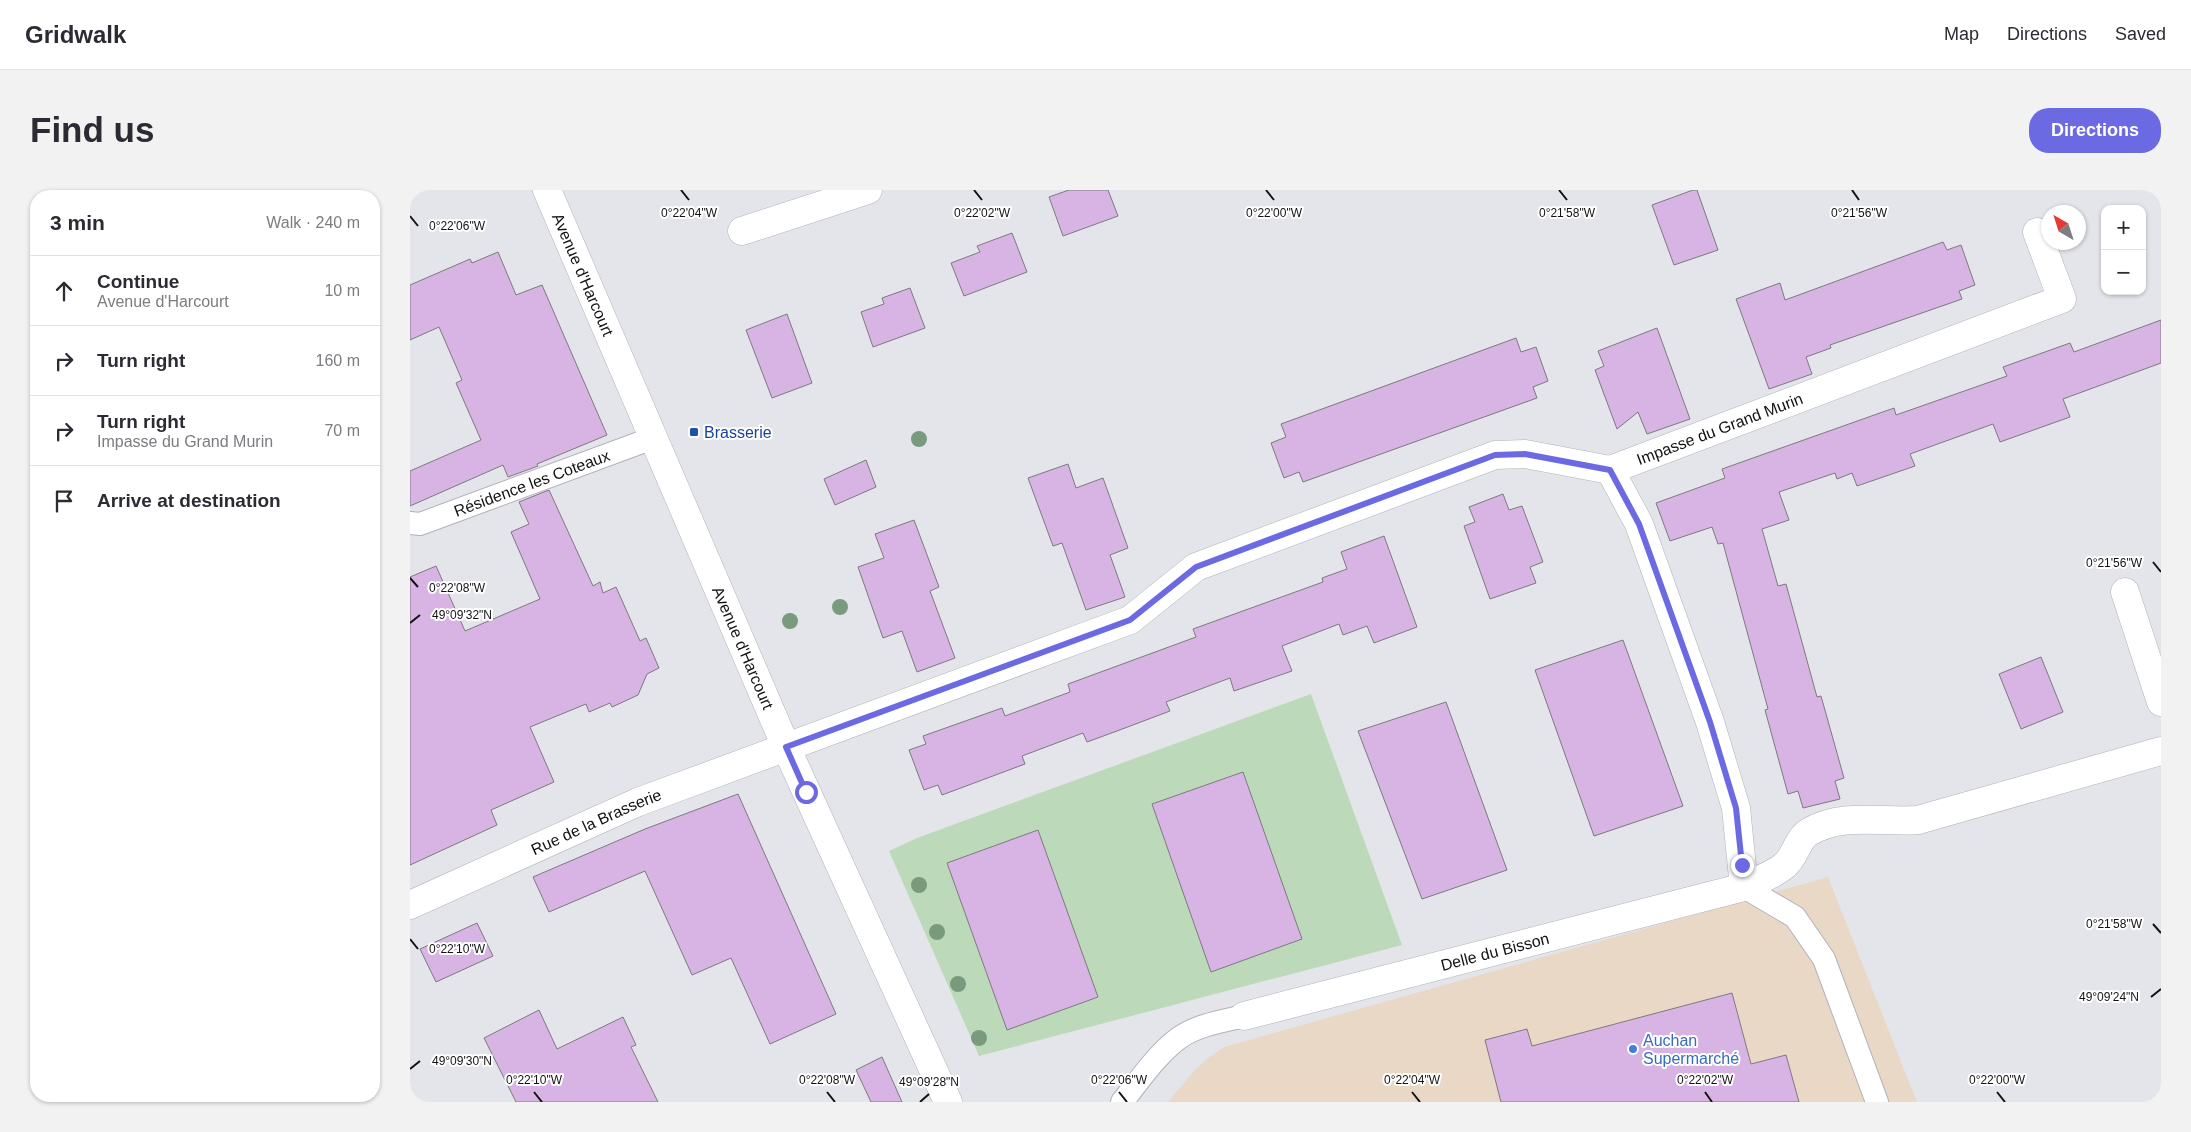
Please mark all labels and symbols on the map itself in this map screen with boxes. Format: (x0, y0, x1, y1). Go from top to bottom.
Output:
north arrow (2041, 205, 2086, 250)
text: 0°22'04"W (661, 206, 718, 220)
text: 0°22'02"W (954, 206, 1011, 220)
text: 0°22'00"W (1246, 206, 1303, 220)
text: 0°21'58"W (1539, 206, 1596, 220)
text: 0°21'56"W (1831, 206, 1888, 220)
street label: Avenue d'Harcourt (549, 211, 617, 339)
text: 0°22'06"W (429, 219, 486, 233)
street label: Impasse du Grand Murin (1634, 389, 1805, 468)
place label: Brasserie (704, 424, 772, 441)
marker: Brasserie (688, 426, 700, 438)
street label: Résidence les Coteaux (451, 446, 612, 519)
text: 0°21'56"W (2086, 556, 2143, 570)
text: 0°22'08"W (429, 581, 486, 595)
street label: Avenue d'Harcourt (710, 584, 777, 712)
text: 49°09'32"N (432, 608, 492, 622)
route start (795, 781, 818, 804)
street label: Rue de la Brasserie (528, 786, 664, 858)
route end (1731, 854, 1754, 877)
text: 0°21'58"W (2086, 917, 2143, 931)
street label: Delle du Bisson (1439, 929, 1551, 973)
text: 0°22'10"W (429, 942, 486, 956)
text: 49°09'24"N (2079, 990, 2139, 1004)
place label: Auchan Supermarché (1643, 1032, 1739, 1067)
marker: Auchan Supermarché (1627, 1043, 1639, 1055)
text: 49°09'30"N (432, 1054, 492, 1068)
text: 0°22'10"W (506, 1073, 563, 1087)
text: 0°22'08"W (799, 1073, 856, 1087)
text: 0°22'06"W (1091, 1073, 1148, 1087)
text: 0°22'04"W (1384, 1073, 1441, 1087)
text: 0°22'02"W (1677, 1073, 1734, 1087)
text: 0°22'00"W (1969, 1073, 2026, 1087)
text: 49°09'28"N (899, 1075, 959, 1089)

